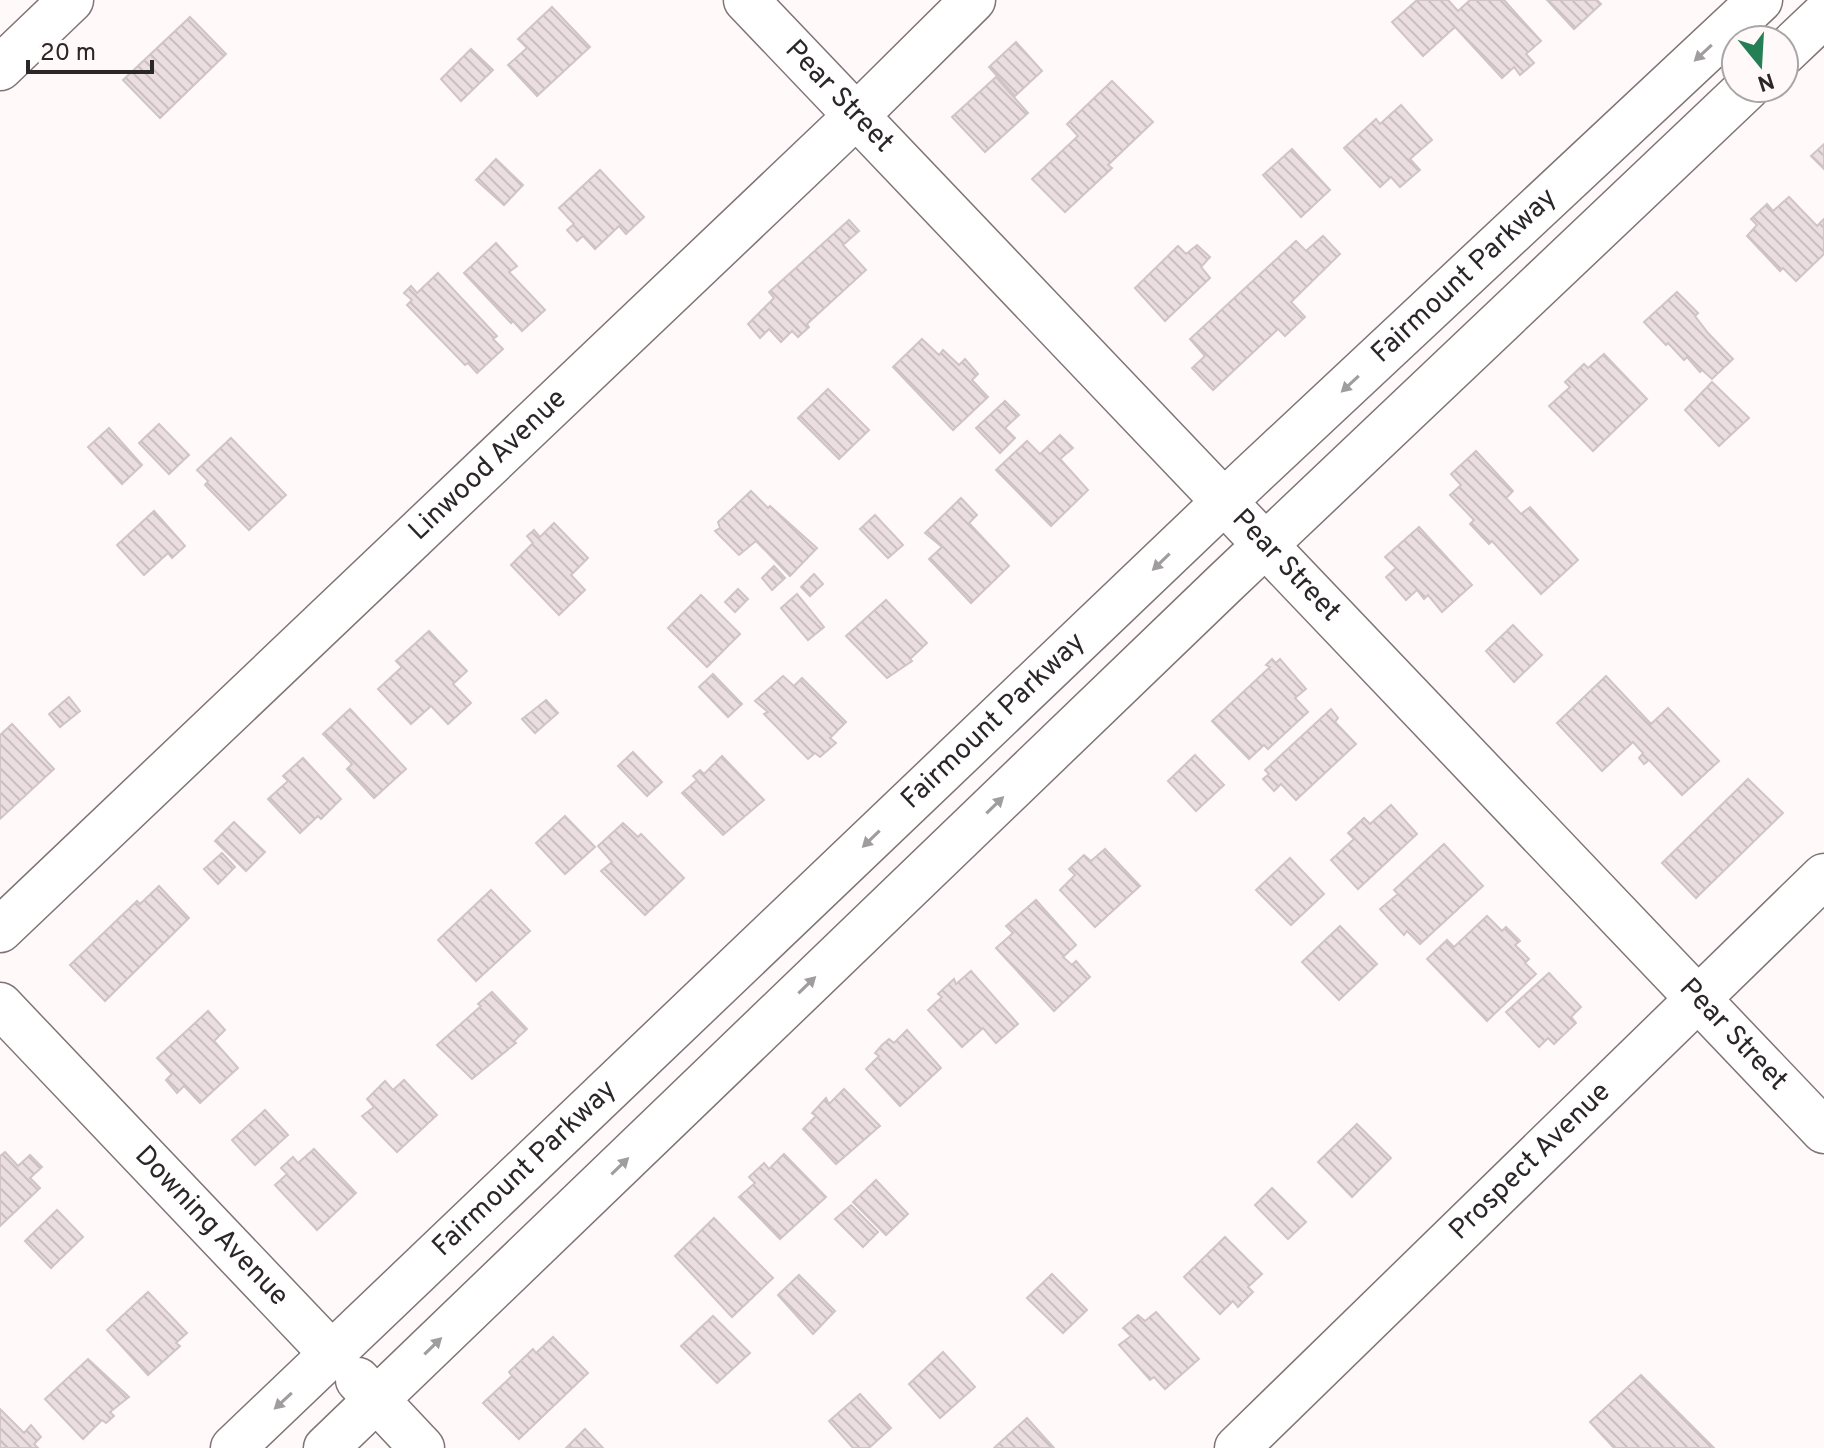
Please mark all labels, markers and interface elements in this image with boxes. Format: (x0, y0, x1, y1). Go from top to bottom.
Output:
scale bar (28, 24, 152, 74)
north arrow (1720, 24, 1800, 104)
street label: Pear Street (776, 33, 901, 161)
text: 20 m (40, 39, 96, 69)
one-way arrow (1694, 44, 1713, 62)
text: N (1754, 65, 1777, 96)
street label: Fairmount Parkway (1364, 181, 1565, 372)
one-way arrow (1341, 374, 1360, 393)
street label: Linwood Avenue (402, 382, 575, 549)
street label: Pear Street (1223, 502, 1348, 630)
one-way arrow (1152, 553, 1171, 571)
street label: Fairmount Parkway (894, 625, 1094, 818)
one-way arrow (985, 796, 1004, 815)
one-way arrow (862, 829, 881, 847)
street label: Pear Street (1670, 971, 1795, 1099)
one-way arrow (797, 977, 816, 995)
street label: Fairmount Parkway (426, 1073, 625, 1265)
street label: Prospect Avenue (1442, 1075, 1619, 1249)
street label: Downing Avenue (126, 1139, 296, 1315)
one-way arrow (610, 1157, 629, 1175)
one-way arrow (423, 1337, 442, 1355)
one-way arrow (274, 1391, 293, 1410)

